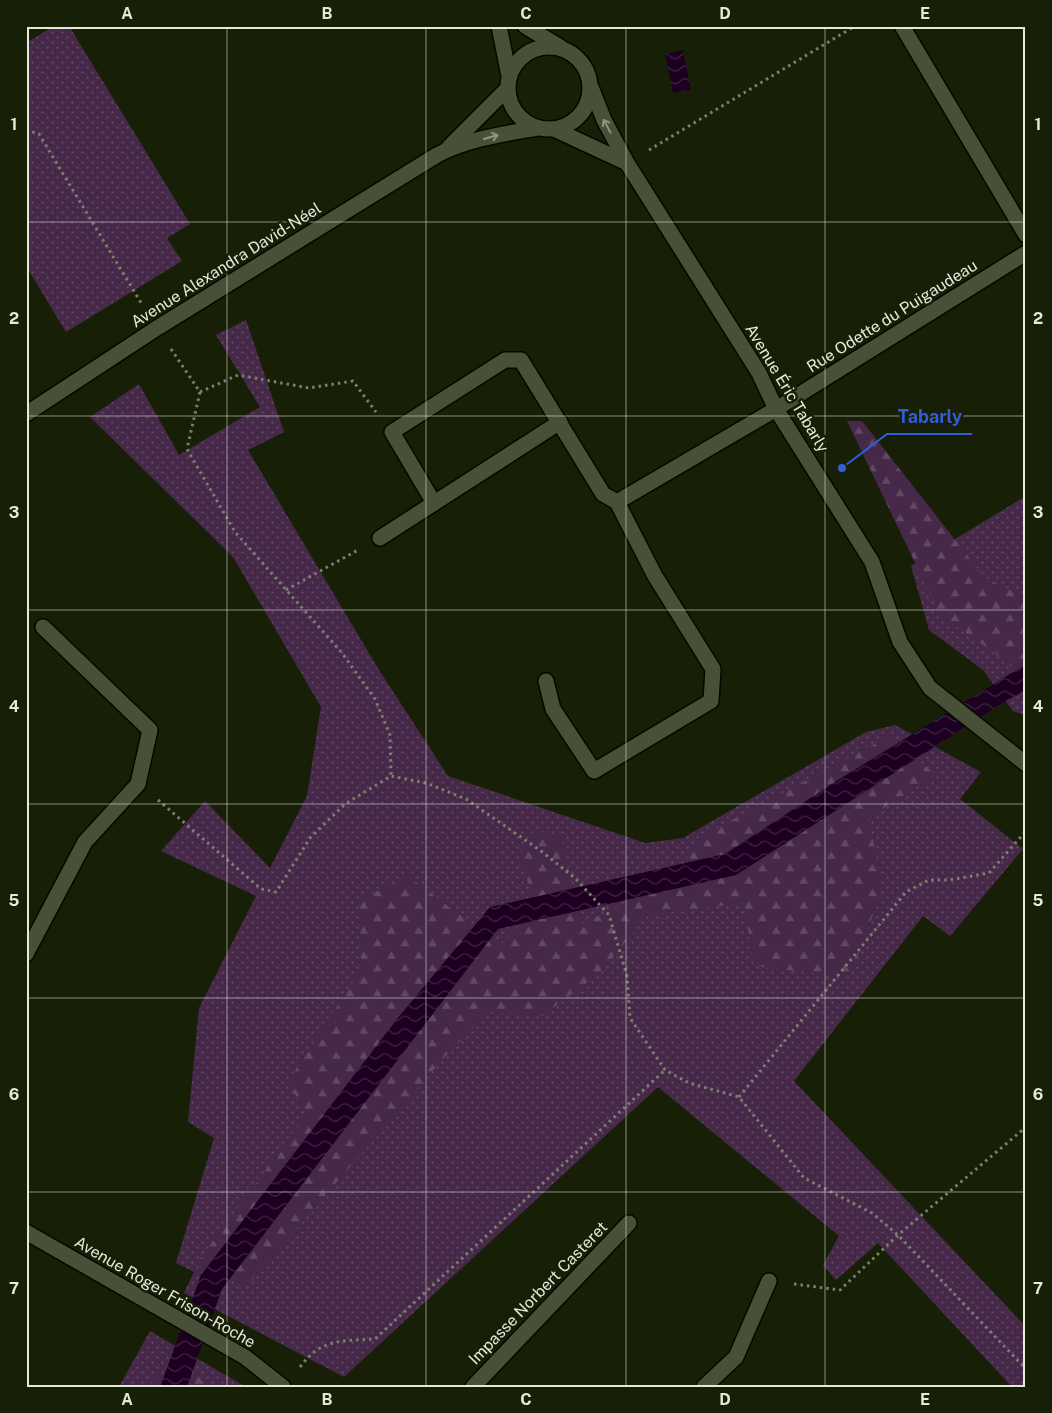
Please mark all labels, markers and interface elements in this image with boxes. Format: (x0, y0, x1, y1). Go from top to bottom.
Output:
text: A (121, 4, 133, 23)
text: B (322, 4, 333, 23)
text: C (520, 4, 532, 23)
text: D (719, 4, 731, 23)
text: E (920, 4, 930, 23)
text: 1 (11, 115, 17, 134)
text: 1 (1035, 115, 1041, 134)
one-way arrow (602, 119, 611, 134)
one-way arrow (483, 132, 499, 142)
street label: Avenue Alexandra David-Néel (128, 198, 325, 331)
street label: Rue Odette du Puigaudeau (803, 256, 981, 376)
text: 2 (9, 309, 19, 328)
text: 2 (1033, 309, 1043, 328)
street label: Avenue Éric Tabarly (741, 320, 834, 456)
callout: Tabarly (887, 401, 972, 434)
text: Tabarly (898, 406, 962, 427)
text: 3 (9, 503, 19, 522)
text: 3 (1033, 503, 1043, 522)
text: 4 (9, 697, 20, 716)
text: 4 (1033, 697, 1044, 716)
text: 5 (9, 891, 20, 910)
text: 5 (1033, 891, 1044, 910)
text: 6 (9, 1085, 19, 1104)
text: 6 (1033, 1085, 1043, 1104)
street label: Impasse Norbert Casteret (465, 1218, 611, 1368)
street label: Avenue Roger Frison-Roche (71, 1232, 259, 1352)
text: 7 (9, 1279, 19, 1298)
text: 7 (1033, 1279, 1043, 1298)
text: A (121, 1390, 133, 1409)
text: B (322, 1390, 333, 1409)
text: C (520, 1390, 532, 1409)
text: D (719, 1390, 731, 1409)
text: E (920, 1390, 930, 1409)

